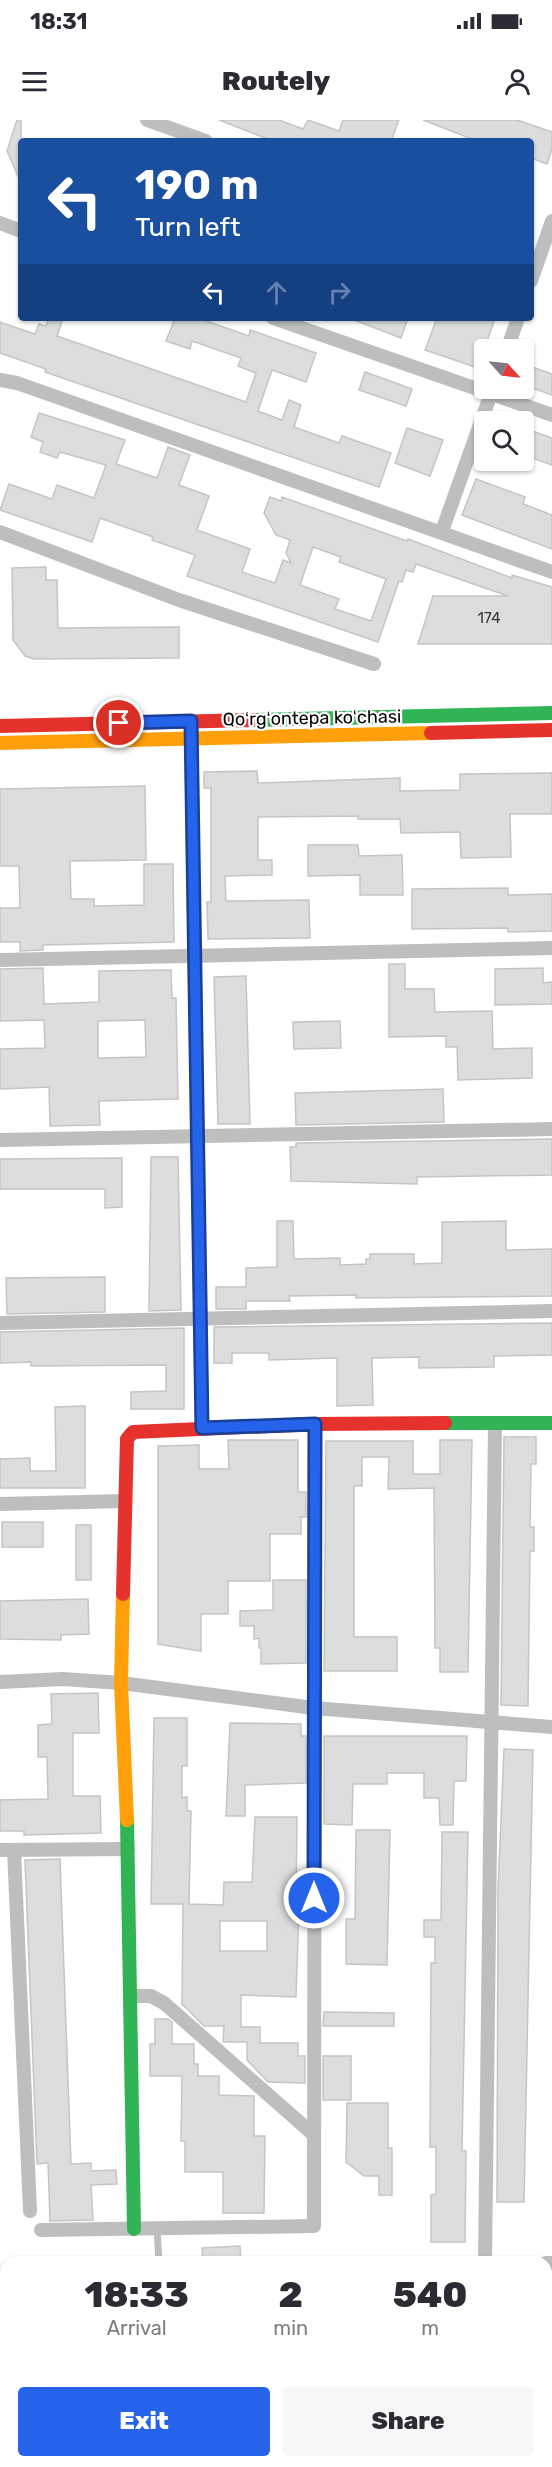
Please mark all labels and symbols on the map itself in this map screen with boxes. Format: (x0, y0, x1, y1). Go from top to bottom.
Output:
north arrow (474, 339, 534, 399)
house number: 174 (478, 609, 500, 627)
pin (93, 697, 144, 748)
street label: Qoʻrgʻontepa koʻchasi (222, 705, 402, 731)
position arrow (282, 1866, 346, 1930)

